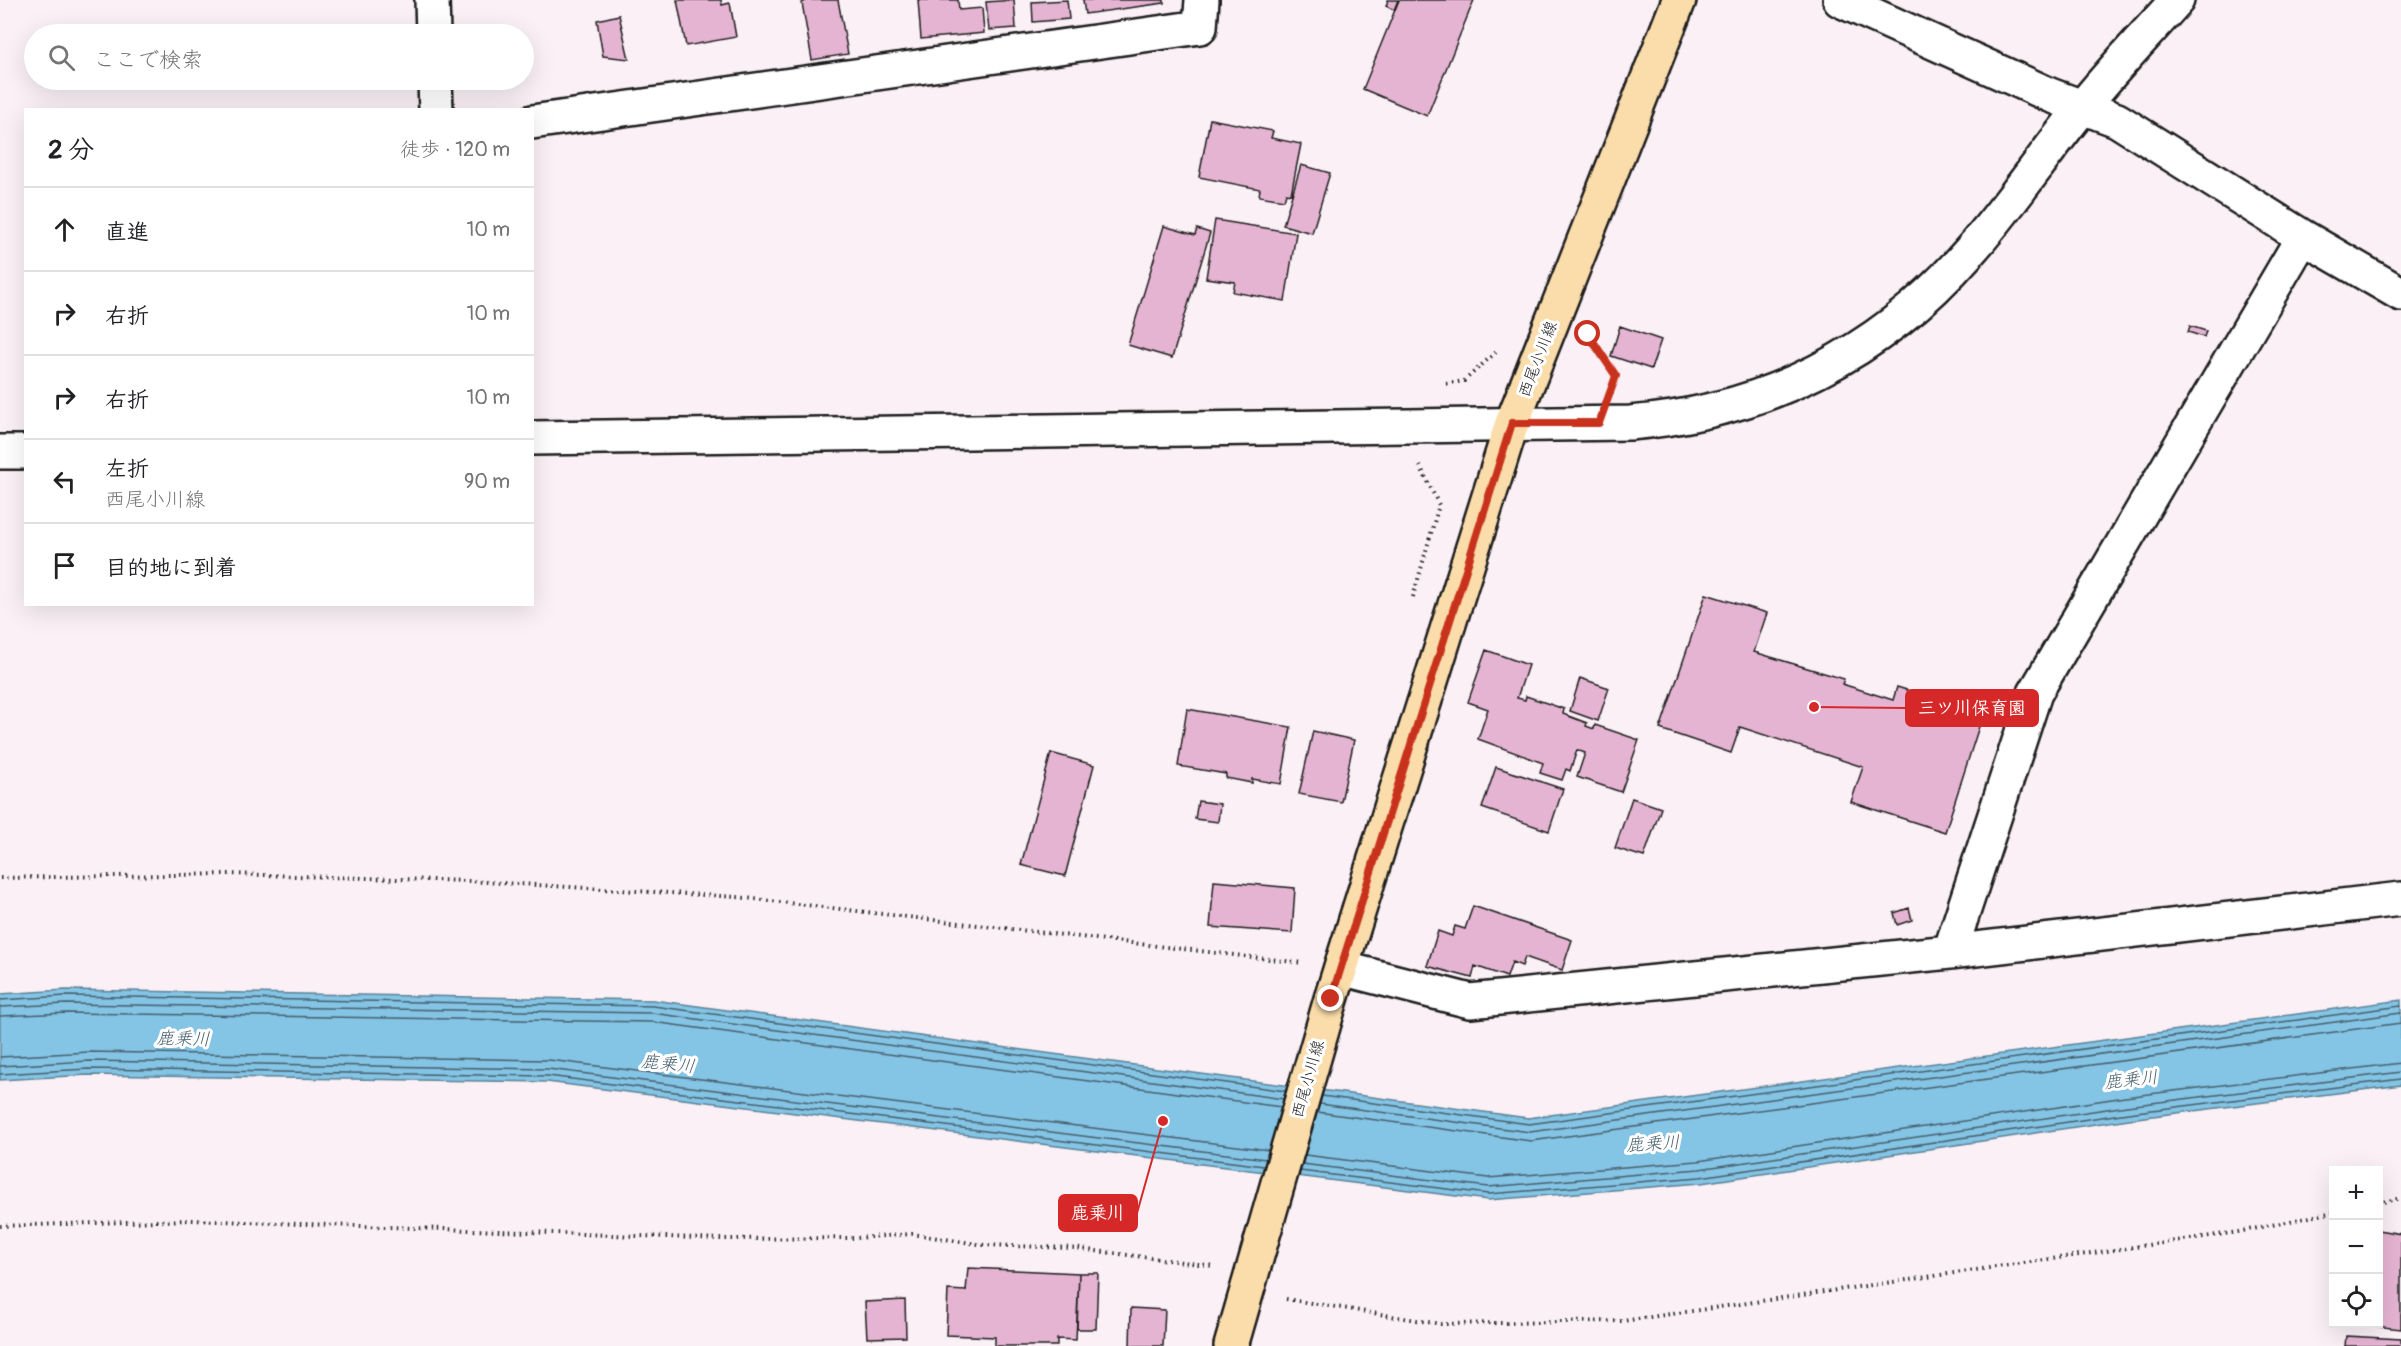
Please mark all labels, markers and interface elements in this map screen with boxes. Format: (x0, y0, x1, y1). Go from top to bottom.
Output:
search box (24, 24, 534, 90)
icon: search (45, 41, 78, 74)
text: ここで検索 (93, 46, 203, 74)
text: 2 分 (48, 134, 94, 166)
text: 徒歩 · 120 m (400, 137, 510, 162)
icon: ahead (48, 213, 81, 246)
text: 10 m (466, 217, 510, 242)
text: 直進 (105, 218, 149, 246)
icon: right (48, 297, 81, 330)
text: 10 m (466, 301, 510, 326)
text: 右折 (105, 302, 149, 330)
street label: 西尾小川線 (1514, 318, 1562, 400)
route start (1574, 320, 1600, 346)
icon: right (48, 381, 81, 414)
text: 10 m (466, 385, 510, 410)
text: 右折 (105, 386, 149, 414)
text: 左折 (105, 455, 149, 483)
icon: left (48, 465, 81, 498)
text: 90 m (464, 469, 510, 494)
text: 西尾小川線 (105, 487, 205, 512)
icon: arrive (48, 549, 81, 582)
text: 目的地に到着 (105, 554, 237, 582)
callout: 三ツ川保育園 (1906, 690, 2038, 726)
text: 三ツ川保育園 (1918, 697, 2026, 720)
route end (1317, 985, 1343, 1011)
water label: 鹿乗川 (156, 1027, 210, 1051)
street label: 西尾小川線 (1287, 1038, 1329, 1120)
water label: 鹿乗川 (640, 1050, 696, 1078)
water label: 鹿乗川 (2103, 1066, 2159, 1094)
water label: 鹿乗川 (1625, 1131, 1681, 1157)
map controls (2329, 1166, 2383, 1328)
button: + (2329, 1166, 2383, 1220)
callout: 鹿乗川 (1059, 1195, 1137, 1231)
text: 鹿乗川 (1071, 1202, 1125, 1225)
button: − (2329, 1220, 2383, 1274)
button: locate (2329, 1274, 2383, 1328)

